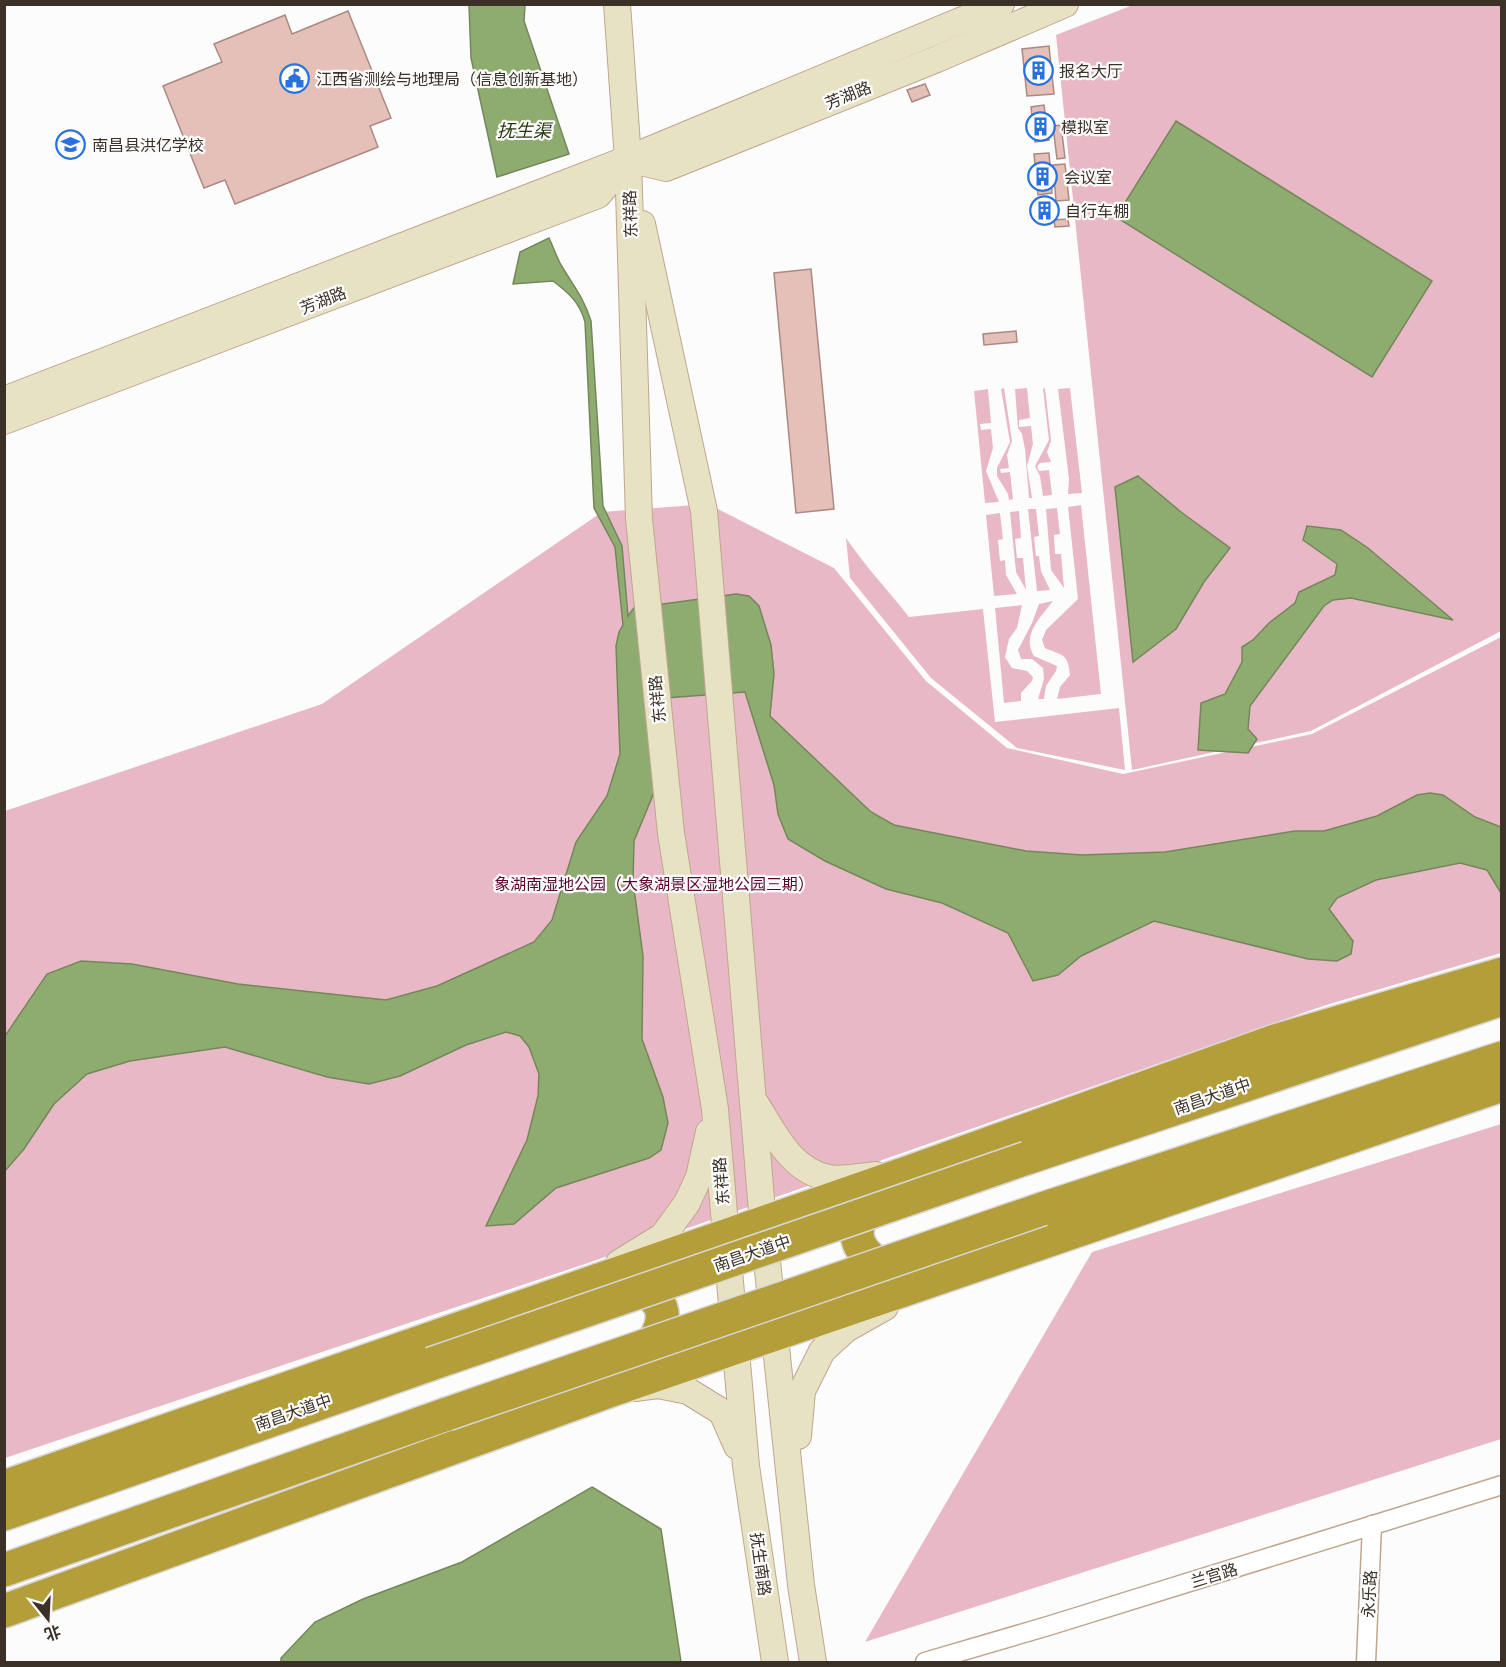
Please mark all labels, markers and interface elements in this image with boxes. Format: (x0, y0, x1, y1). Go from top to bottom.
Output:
building icon: 报名大厅 (1022, 55, 1054, 87)
public building icon: 江西省测绘与地理局（信息创新基地） (279, 63, 311, 95)
place label: 报名大厅 (1059, 63, 1123, 80)
place label: 江西省测绘与地理局（信息创新基地） (316, 71, 588, 88)
street label: 芳湖路 (823, 79, 874, 112)
building icon: 模拟室 (1024, 111, 1056, 143)
place label: 模拟室 (1061, 119, 1109, 136)
water label: 抚生渠 (497, 121, 554, 141)
school or university icon: 南昌县洪亿学校 (55, 129, 87, 161)
place label: 南昌县洪亿学校 (92, 137, 204, 154)
building icon: 会议室 (1027, 161, 1059, 193)
place label: 会议室 (1064, 169, 1112, 186)
street label: 东祥路 (621, 190, 640, 238)
building icon: 自行车棚 (1028, 195, 1060, 227)
place label: 自行车棚 (1065, 203, 1129, 220)
street label: 芳湖路 (298, 284, 349, 317)
street label: 东祥路 (647, 674, 668, 724)
park label: 象湖南湿地公园（大象湖景区湿地公园三期） (494, 875, 814, 893)
street label: 南昌大道中 (1172, 1075, 1253, 1118)
street label: 东祥路 (711, 1156, 732, 1206)
street label: 南昌大道中 (712, 1232, 793, 1275)
street label: 南昌大道中 (253, 1391, 334, 1434)
street label: 抚生南路 (748, 1531, 773, 1597)
street label: 兰宫路 (1189, 1560, 1240, 1591)
street label: 永乐路 (1360, 1570, 1379, 1618)
north arrow (18, 1589, 78, 1649)
text: 北 (42, 1622, 63, 1643)

